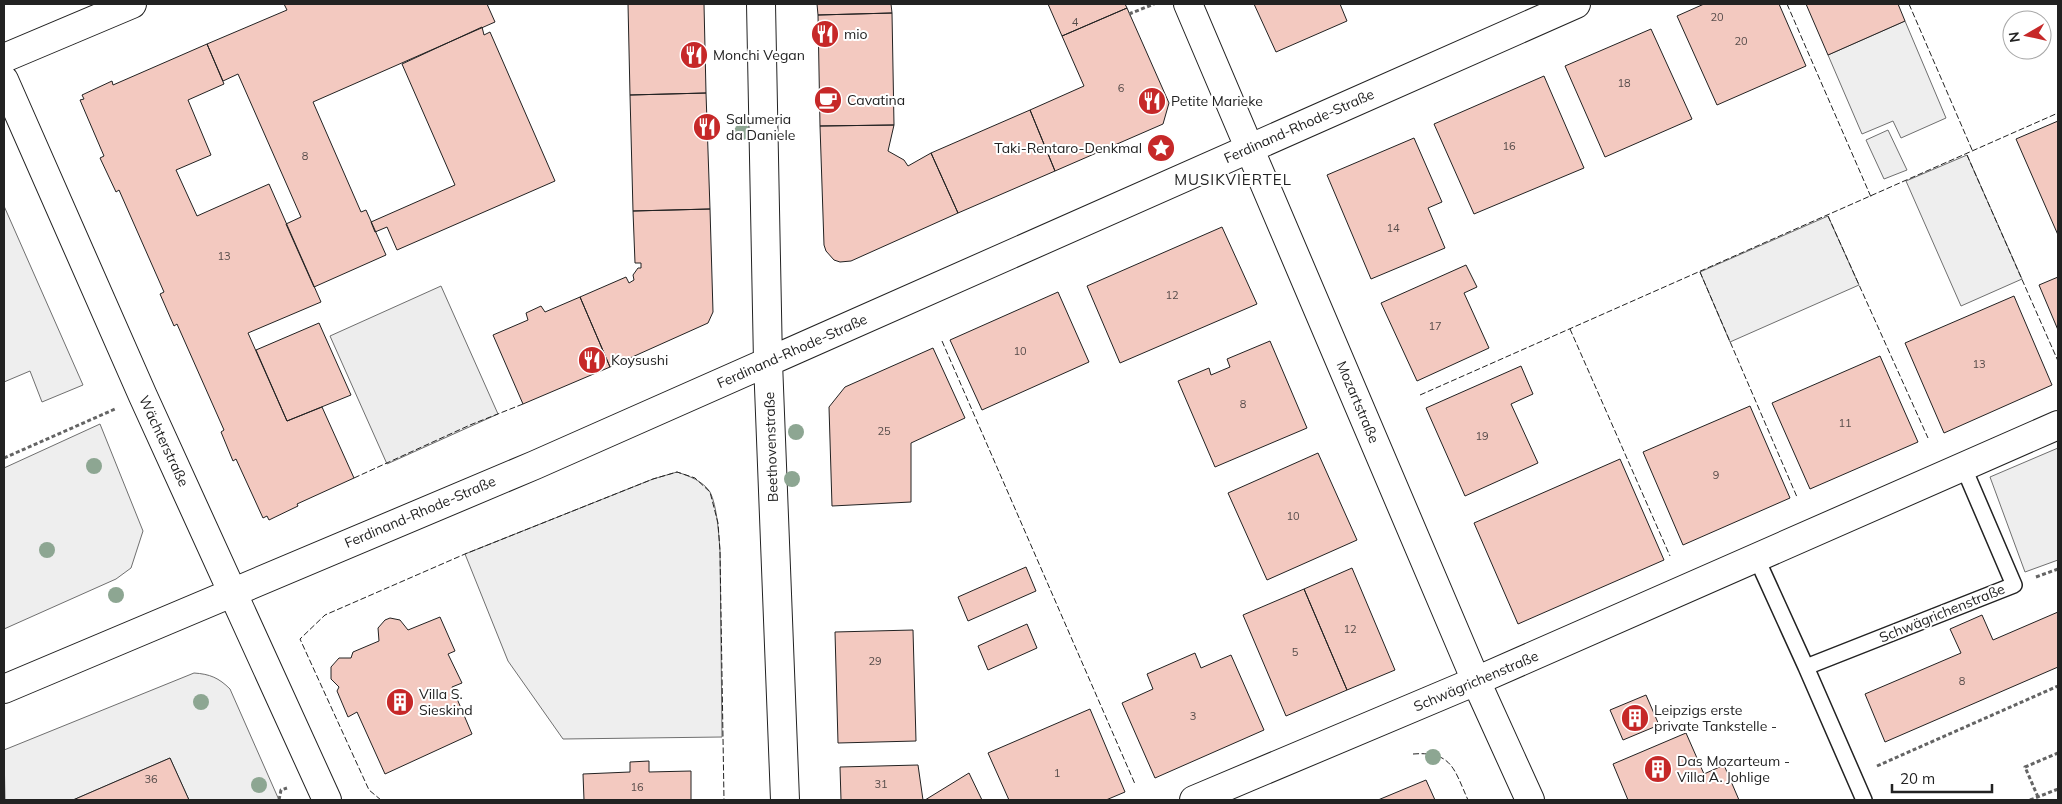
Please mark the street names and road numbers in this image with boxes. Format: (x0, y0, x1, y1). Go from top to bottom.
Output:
street label: Ferdinand-Rhode-Straße (1221, 85, 1377, 167)
street label: Ferdinand-Rhode-Straße (714, 310, 870, 392)
street label: Mozartstraße (1333, 358, 1383, 446)
street label: Beethovenstraße (760, 391, 782, 503)
street label: Wächterstraße (135, 393, 193, 489)
street label: Ferdinand-Rhode-Straße (342, 472, 498, 552)
street label: Schwägrichenstraße (1877, 580, 2007, 646)
street label: Schwägrichenstraße (1411, 647, 1541, 715)

